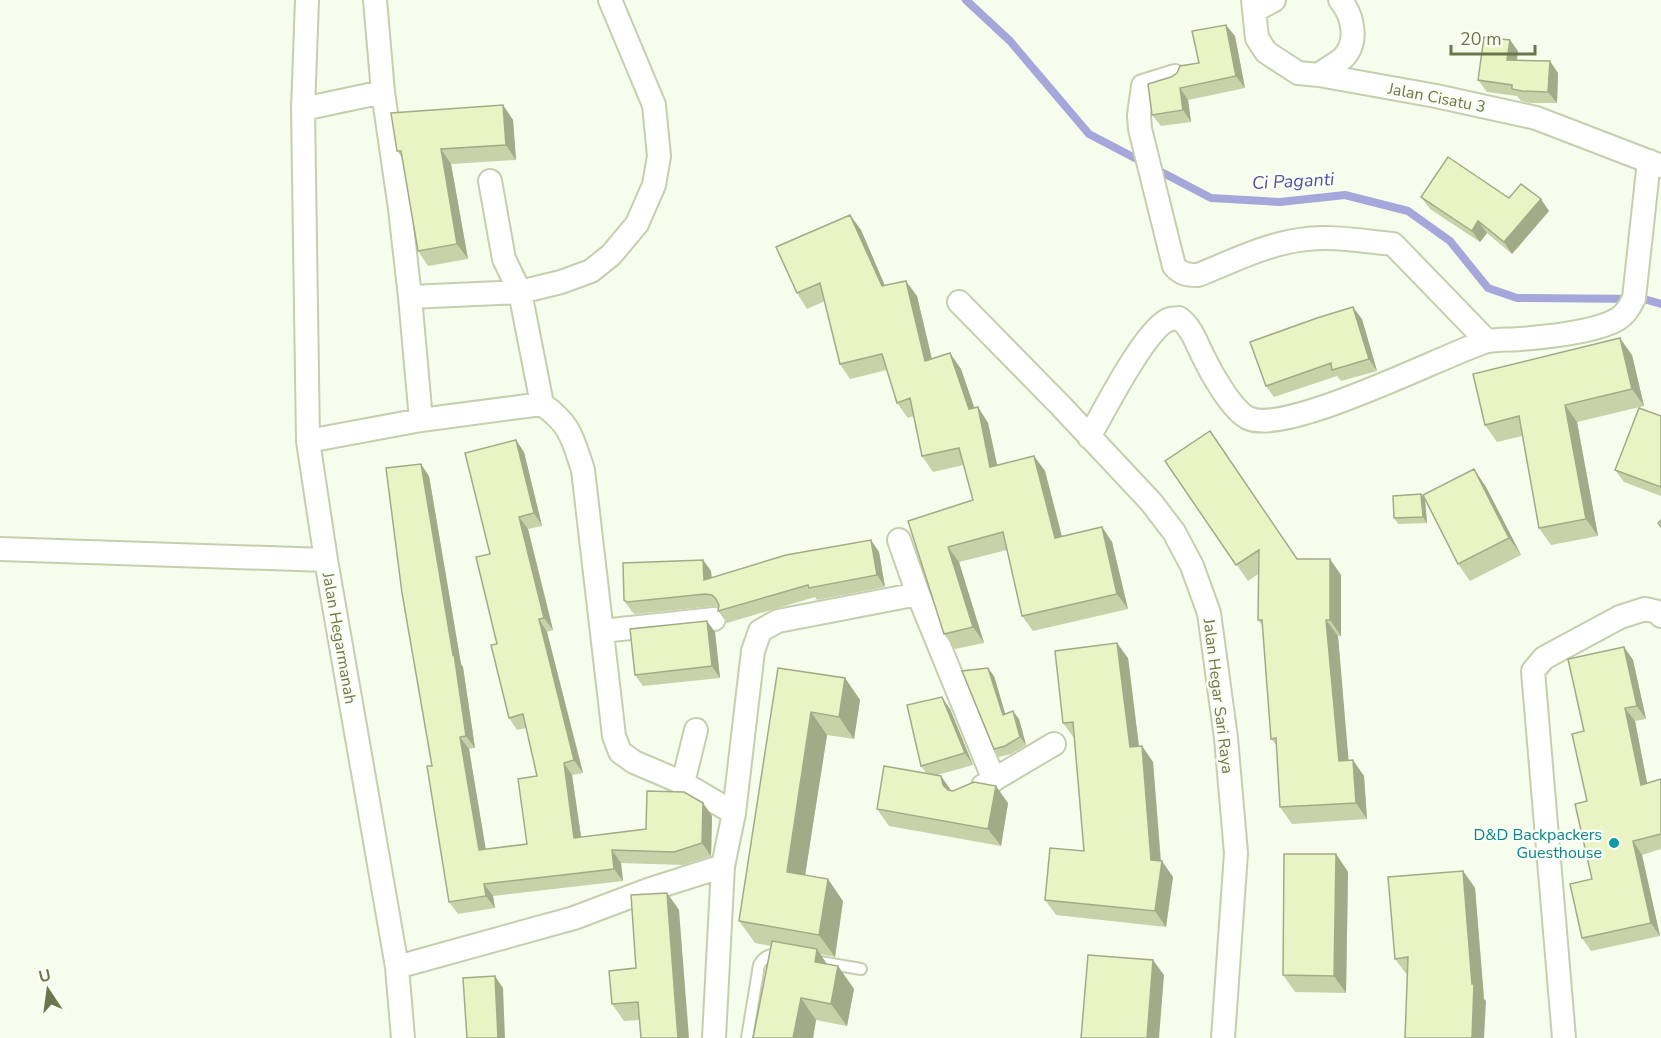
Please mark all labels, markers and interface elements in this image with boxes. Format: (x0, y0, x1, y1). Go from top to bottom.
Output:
scale bar (1451, 18, 1535, 56)
text: 20 m (1460, 27, 1502, 51)
street label: Jalan Cisatu 3 (1385, 78, 1488, 118)
water label: Ci Paganti (1251, 167, 1335, 195)
street label: Jalan Hegarmanah (316, 570, 361, 706)
street label: Jalan Hegar Sari Raya (1197, 616, 1238, 775)
place label: D&D Backpackers Guesthouse (1473, 824, 1602, 864)
marker: D&D Backpackers Guesthouse (1607, 836, 1621, 850)
north arrow (18, 960, 78, 1020)
text: U (37, 964, 53, 988)

